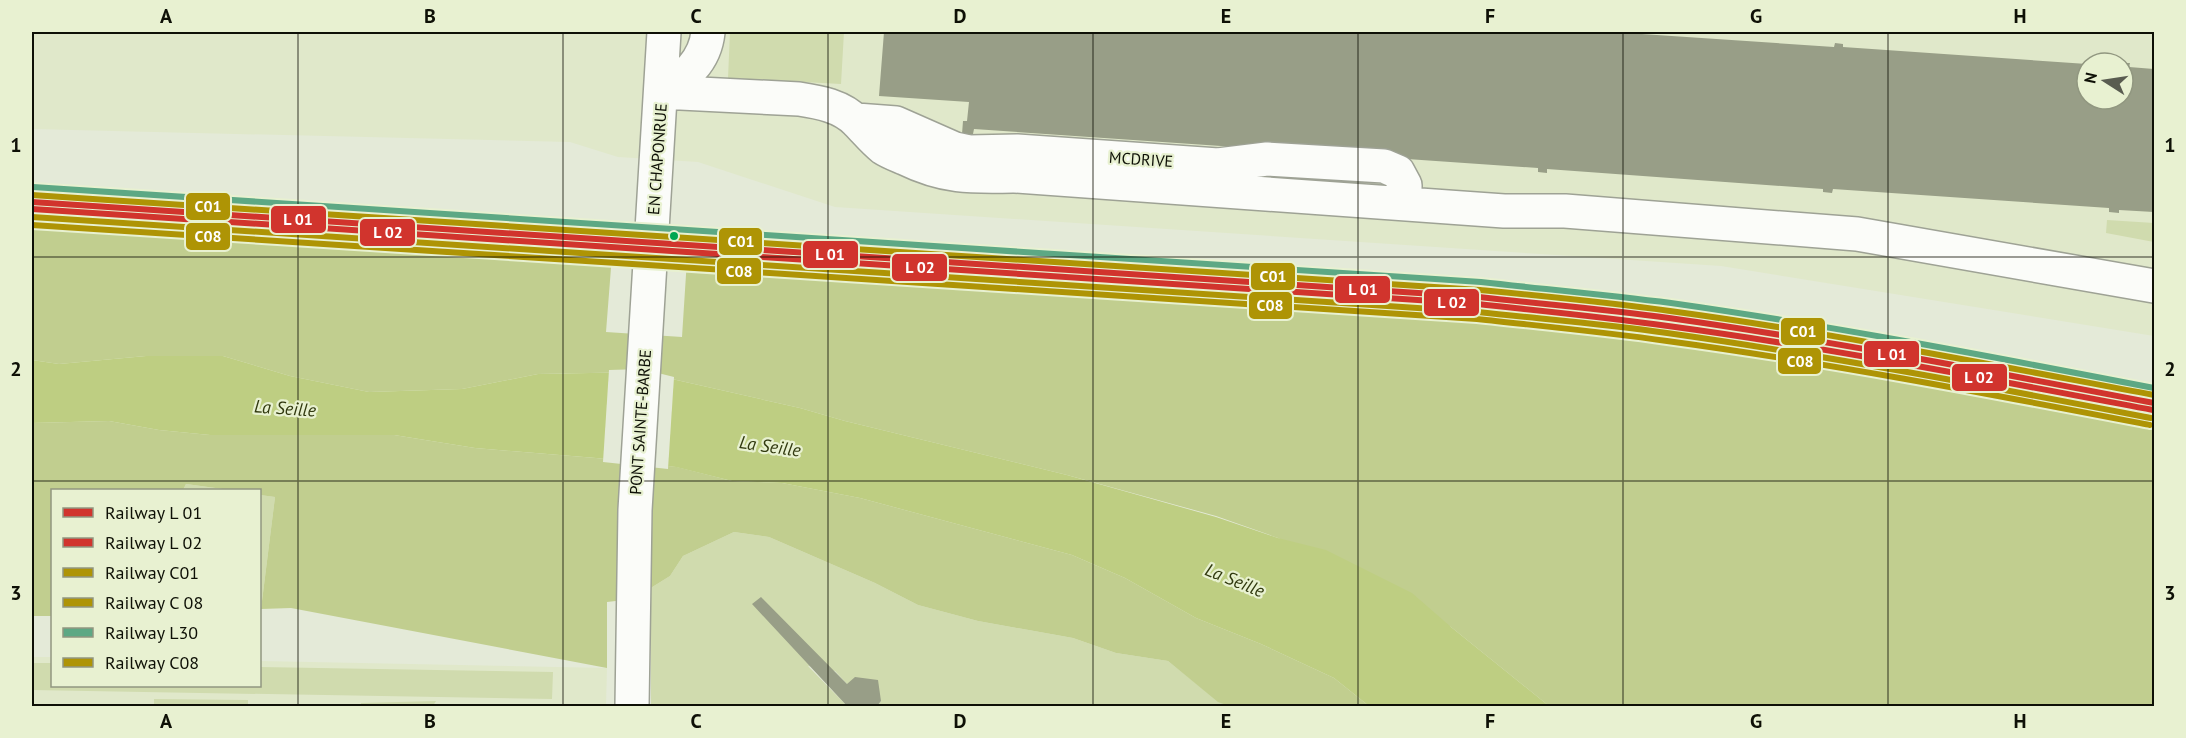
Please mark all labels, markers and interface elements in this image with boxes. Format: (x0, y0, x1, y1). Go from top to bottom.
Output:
text: A (160, 3, 173, 29)
text: B (424, 3, 436, 29)
text: C (690, 3, 702, 29)
text: D (954, 3, 967, 29)
text: E (1221, 3, 1231, 29)
text: F (1485, 3, 1495, 29)
text: G (1750, 3, 1762, 29)
text: H (2013, 3, 2027, 29)
north arrow (2075, 51, 2135, 111)
text: N (2079, 71, 2101, 85)
street label: EN CHAPONRUE (643, 103, 671, 215)
text: 1 (10, 132, 22, 158)
text: 1 (2164, 132, 2176, 158)
street label: MCDRIVE (1108, 147, 1174, 171)
line badge: C01 (185, 192, 231, 221)
text: C01 (194, 196, 222, 216)
line badge: L 01 (270, 205, 327, 234)
text: L 01 (283, 209, 313, 229)
line badge: L 02 (359, 218, 416, 247)
line badge: C08 (185, 222, 231, 251)
text: L 02 (373, 222, 403, 242)
text: C08 (194, 226, 222, 246)
line badge: C01 (718, 227, 763, 256)
unlabelled marker (668, 230, 680, 242)
text: C01 (727, 231, 755, 251)
line badge: L 01 (802, 240, 859, 269)
text: L 01 (815, 244, 845, 264)
line badge: L 02 (891, 253, 948, 282)
line badge: C08 (716, 257, 762, 285)
text: L 02 (905, 257, 935, 277)
text: C08 (725, 261, 753, 281)
line badge: C01 (1250, 262, 1296, 291)
text: C01 (1259, 266, 1287, 286)
line badge: L 01 (1334, 275, 1391, 304)
text: L 01 (1348, 279, 1378, 299)
line badge: L 02 (1423, 288, 1480, 317)
line badge: C08 (1248, 291, 1293, 320)
text: L 02 (1437, 292, 1467, 312)
text: C08 (1256, 295, 1284, 315)
line badge: C01 (1780, 317, 1826, 346)
text: C01 (1789, 321, 1817, 341)
line badge: L 01 (1863, 340, 1920, 368)
text: L 01 (1877, 344, 1907, 364)
line badge: C08 (1777, 347, 1822, 375)
street label: PONT SAINTE-BARBE (625, 349, 655, 495)
text: C08 (1786, 351, 1814, 371)
text: 2 (10, 356, 22, 382)
text: 2 (2164, 356, 2176, 382)
line badge: L 02 (1951, 363, 2008, 392)
text: L 02 (1964, 367, 1994, 387)
water label: La Seille (253, 394, 317, 422)
water label: La Seille (738, 430, 803, 462)
legend (51, 489, 261, 687)
text: Railway L 01 (105, 501, 202, 524)
text: Railway L 02 (105, 531, 202, 554)
water label: La Seille (1202, 558, 1269, 603)
text: Railway C01 (105, 561, 199, 584)
text: 3 (10, 580, 22, 606)
text: 3 (2164, 580, 2176, 606)
text: Railway C 08 (105, 591, 203, 614)
text: Railway L30 (105, 621, 198, 644)
text: Railway C08 (105, 651, 199, 674)
text: A (160, 708, 173, 734)
text: B (424, 708, 436, 734)
text: C (690, 708, 702, 734)
text: D (954, 708, 967, 734)
text: E (1221, 708, 1231, 734)
text: F (1485, 708, 1495, 734)
text: G (1750, 708, 1762, 734)
text: H (2013, 708, 2027, 734)

